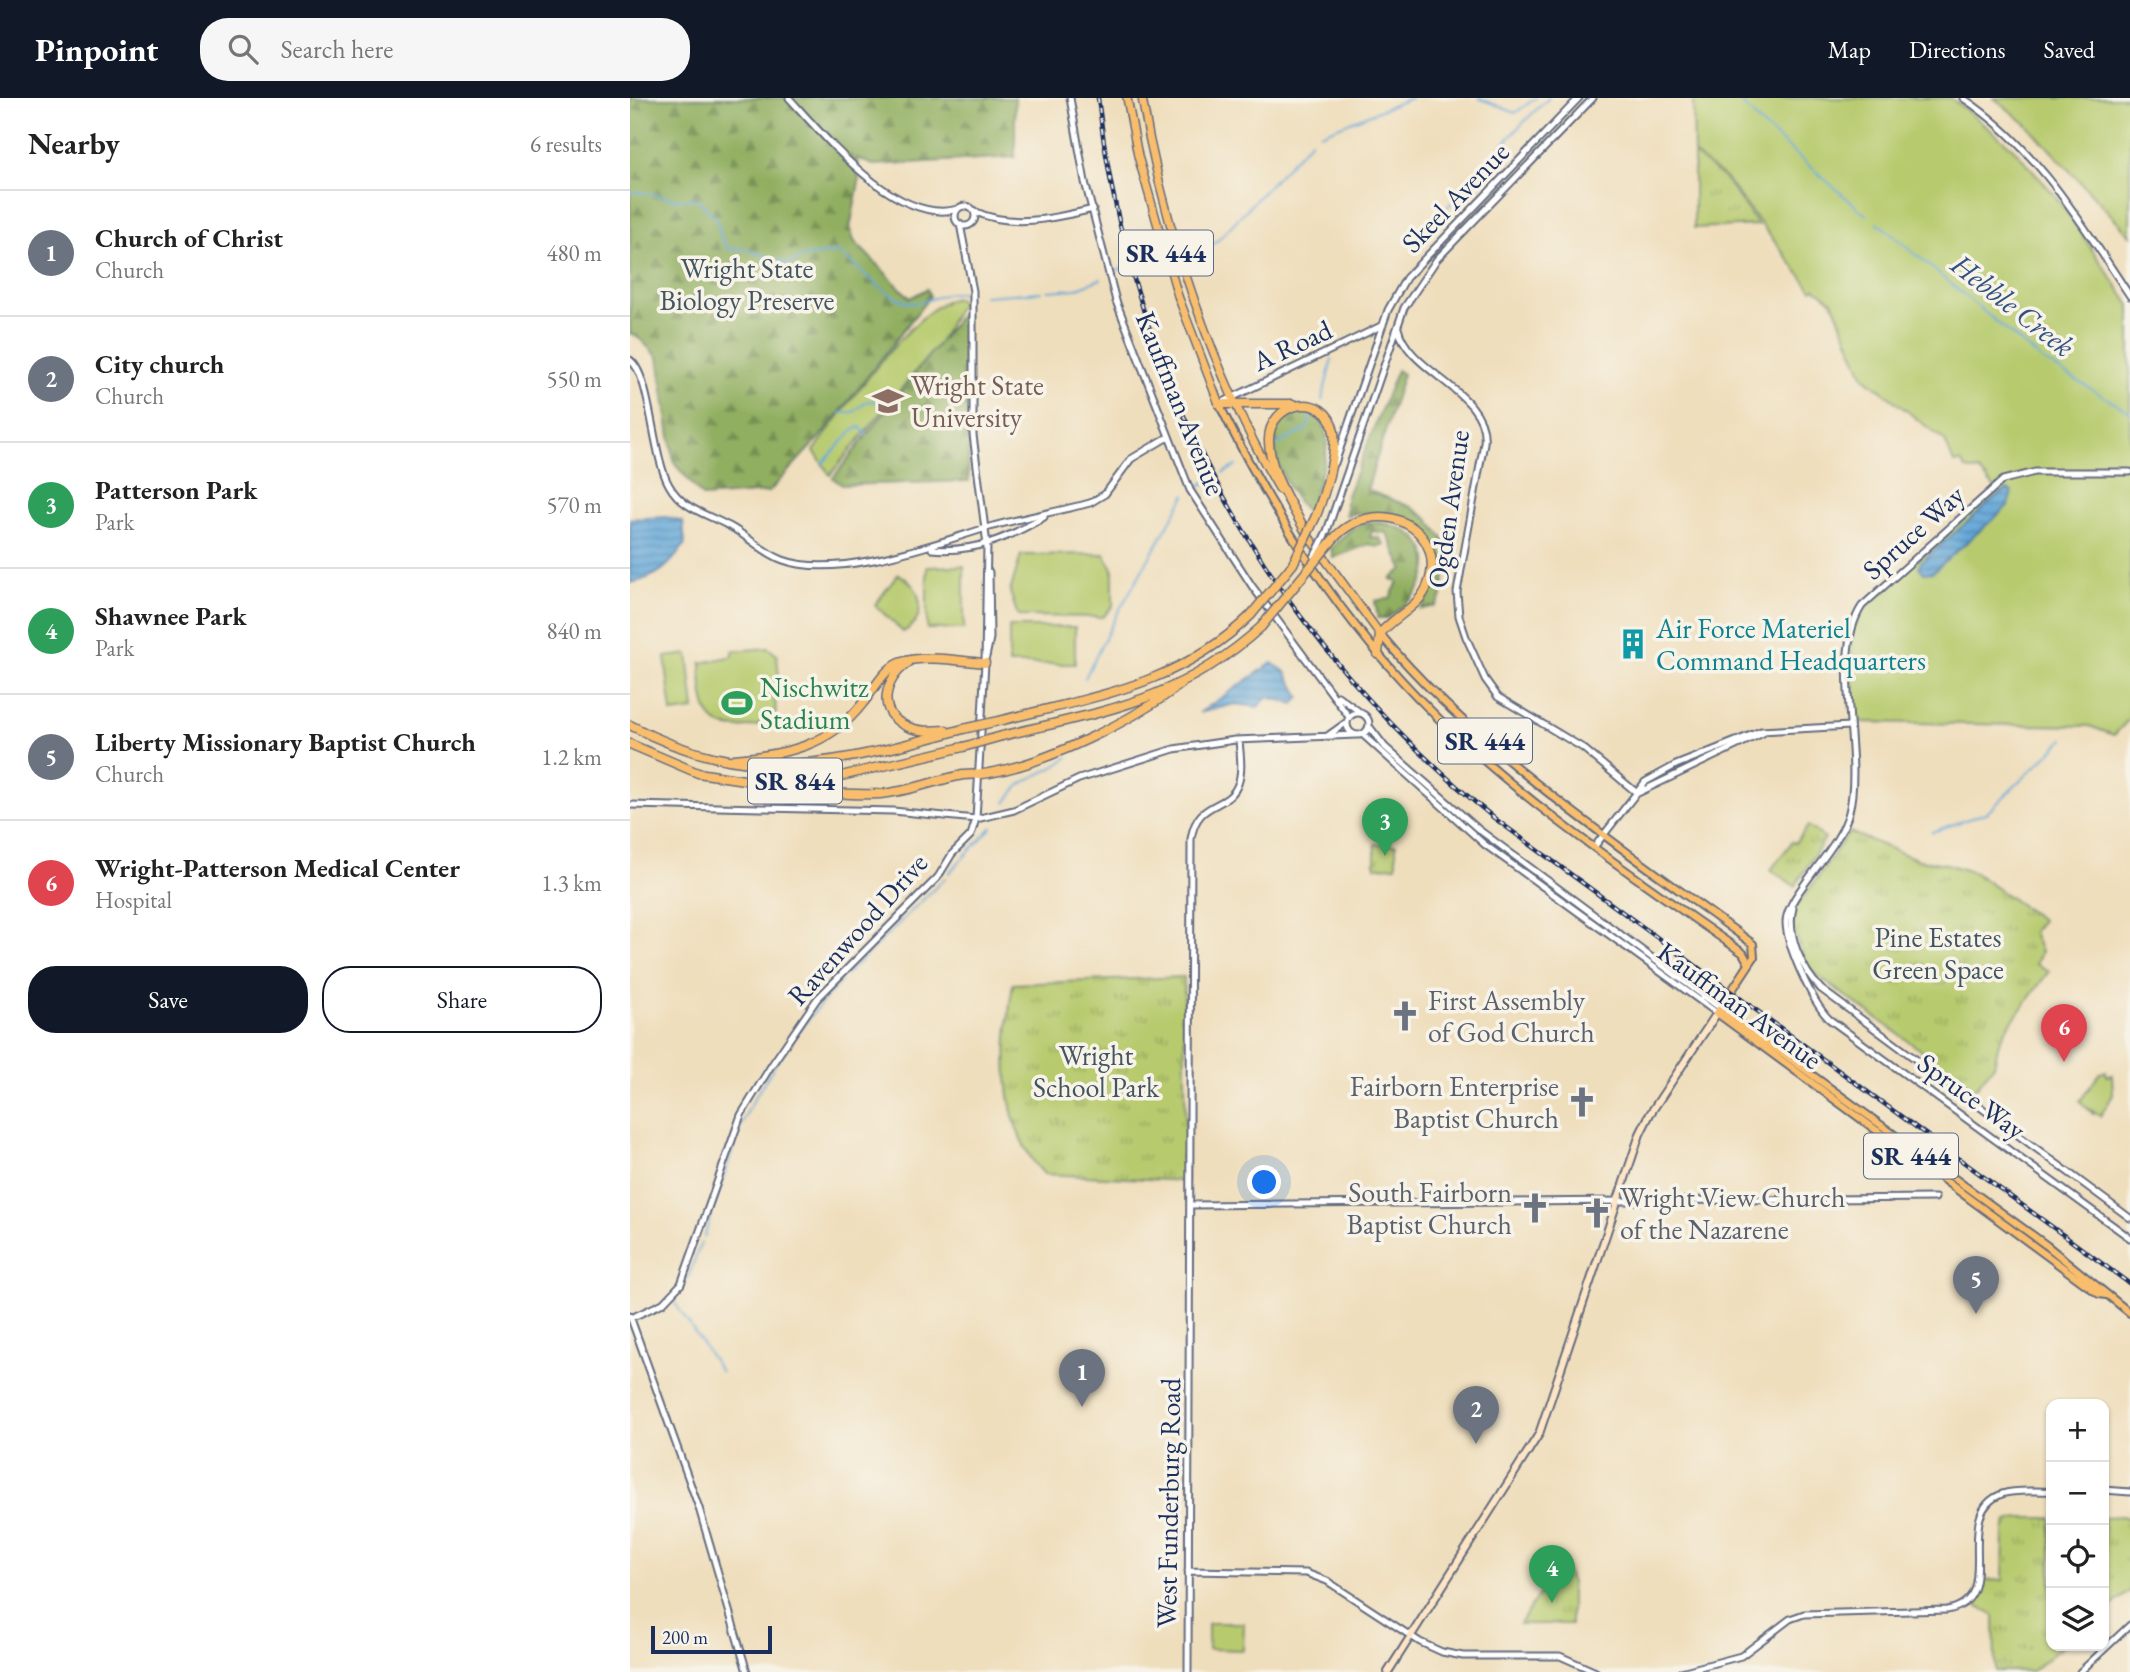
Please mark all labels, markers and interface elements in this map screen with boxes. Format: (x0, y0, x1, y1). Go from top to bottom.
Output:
search box (200, 18, 690, 81)
text: Pinpoint (35, 28, 158, 71)
icon: search (224, 30, 262, 68)
text: Search here (280, 32, 393, 66)
text: Map (1828, 34, 1871, 65)
text: Directions (1909, 34, 2006, 65)
text: Saved (2044, 34, 2095, 65)
text: Nearby (28, 124, 120, 163)
text: 6 results (530, 129, 602, 159)
street label: Skeel Avenue (1393, 134, 1517, 260)
text: Church of Christ (95, 221, 283, 255)
road number: SR 444 (1119, 230, 1213, 276)
text: 1 (45, 238, 57, 268)
text: 480 m (546, 238, 602, 268)
water label: Hebble Creek (1943, 244, 2083, 366)
park label: Wright State Biology Preserve (660, 250, 835, 318)
text: Church (95, 255, 164, 285)
street label: Kauffman Avenue (1128, 306, 1234, 500)
street label: A Road (1246, 311, 1338, 379)
text: City church (95, 347, 224, 381)
text: 2 (45, 364, 57, 394)
text: 550 m (546, 364, 602, 394)
place label: Wright State University (911, 367, 1044, 435)
text: Church (95, 381, 164, 411)
school or university icon: Wright State University (871, 384, 905, 418)
street label: Ogden Avenue (1419, 428, 1477, 590)
text: Patterson Park (95, 473, 257, 507)
street label: Spruce Way (1854, 476, 1972, 587)
text: 3 (45, 490, 57, 520)
text: 570 m (546, 490, 602, 520)
text: Park (95, 507, 134, 537)
text: Shawnee Park (95, 599, 247, 633)
place label: Air Force Materiel Command Headquarters (1655, 610, 1926, 678)
text: 4 (45, 616, 57, 646)
text: 840 m (546, 616, 602, 646)
building icon: Air Force Materiel Command Headquarters (1616, 627, 1650, 661)
text: Park (95, 633, 134, 663)
place label: Nischwitz Stadium (760, 669, 869, 737)
sports icon: Nischwitz Stadium (720, 686, 754, 720)
road number: SR 444 (1438, 719, 1532, 764)
text: Liberty Missionary Baptist Church (95, 725, 476, 759)
text: 5 (45, 742, 57, 772)
text: 1.2 km (541, 742, 602, 772)
road number: SR 844 (748, 758, 842, 804)
text: Church (95, 759, 164, 789)
pin: 3 (1362, 798, 1408, 856)
street label: Ravenwood Drive (779, 845, 935, 1013)
text: Wright-Patterson Medical Center (95, 851, 460, 885)
text: 6 (45, 868, 57, 898)
text: 1.3 km (541, 868, 602, 898)
text: Hospital (95, 885, 172, 915)
park label: Pine Estates Green Space (1872, 919, 2004, 987)
street label: Kauffman Avenue (1651, 933, 1829, 1077)
button: Save (28, 966, 308, 1033)
button: Share (322, 966, 602, 1033)
place label: First Assembly of God Church (1428, 982, 1595, 1050)
church icon: First Assembly of God Church (1388, 999, 1422, 1033)
pin: 6 (2041, 1004, 2087, 1062)
park label: Wright School Park (1033, 1037, 1160, 1105)
street label: Spruce Way (1911, 1045, 2034, 1148)
place label: Fairborn Enterprise Baptist Church (1350, 1068, 1559, 1136)
church icon: Fairborn Enterprise Baptist Church (1565, 1085, 1599, 1119)
road number: SR 444 (1864, 1134, 1958, 1178)
your location (1247, 1165, 1281, 1199)
place label: South Fairborn Baptist Church (1347, 1174, 1512, 1242)
place label: Wright View Church of the Nazarene (1620, 1179, 1845, 1247)
church icon: South Fairborn Baptist Church (1518, 1191, 1552, 1225)
church icon: Wright View Church of the Nazarene (1580, 1196, 1614, 1230)
pin: 5 (1953, 1256, 1999, 1314)
pin: 1 (1059, 1349, 1105, 1407)
street label: West Funderburg Road (1148, 1377, 1188, 1629)
pin: 2 (1453, 1386, 1499, 1444)
map controls (2046, 1399, 2109, 1651)
button: + (2046, 1399, 2109, 1462)
button: − (2046, 1462, 2109, 1525)
button: locate (2046, 1525, 2109, 1588)
pin: 4 (1529, 1545, 1575, 1603)
button: layers (2046, 1588, 2109, 1651)
scale bar (651, 1623, 772, 1655)
text: 200 m (662, 1625, 708, 1650)

